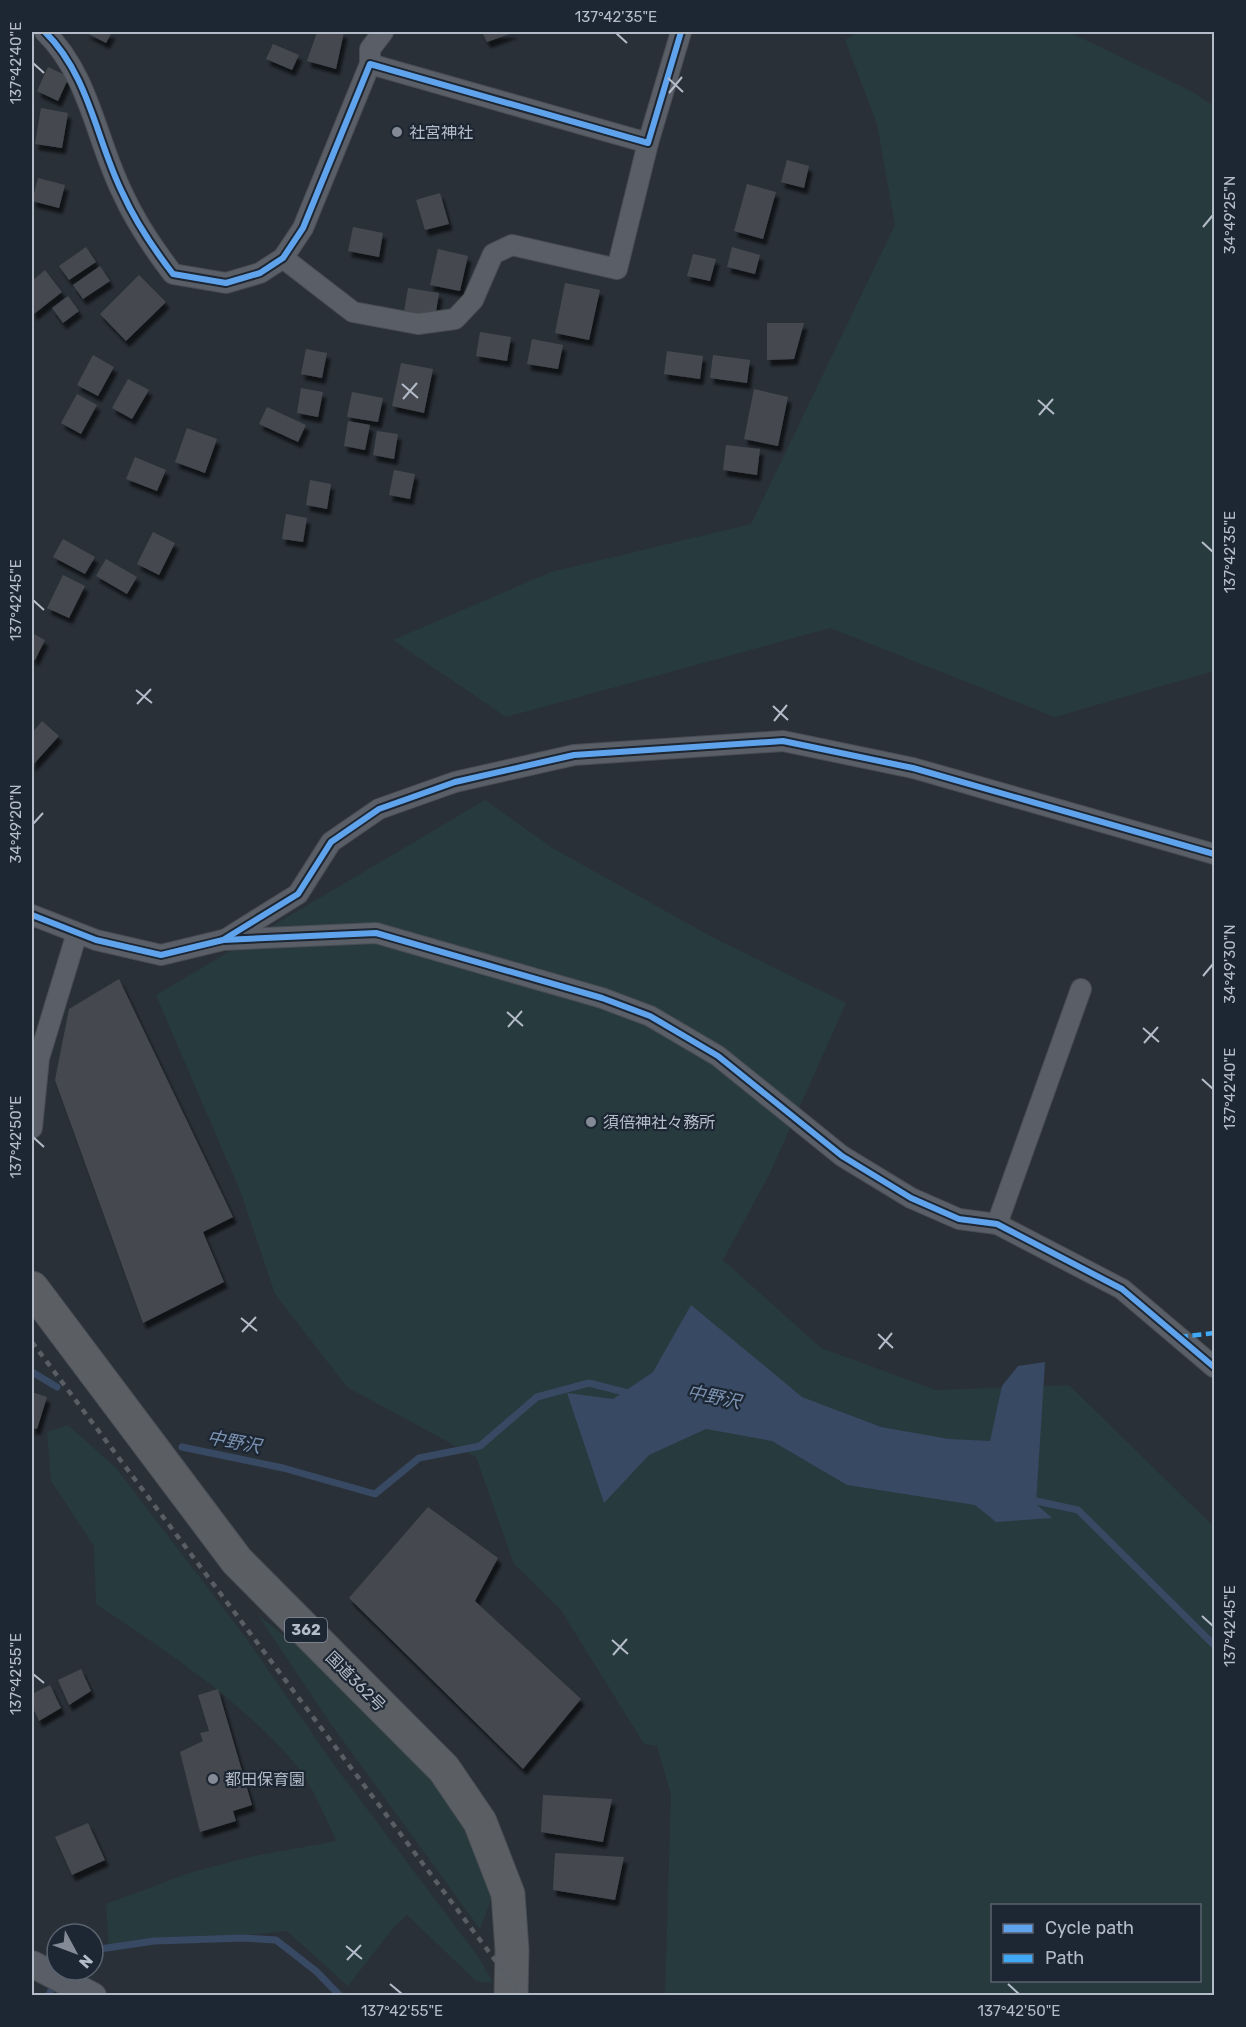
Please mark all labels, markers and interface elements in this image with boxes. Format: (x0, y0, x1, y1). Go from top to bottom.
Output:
text: 137°42'35"E (575, 8, 657, 26)
text: 137°42'40"E (7, 22, 25, 104)
place label: 社宮神社 (409, 123, 473, 142)
marker: 社宮神社 (390, 125, 404, 139)
text: 34°49'25"N (1221, 176, 1239, 254)
text: 137°42'35"E (1221, 511, 1239, 593)
text: 137°42'45"E (7, 559, 25, 641)
text: 34°49'20"N (7, 784, 25, 864)
text: 34°49'30"N (1221, 924, 1239, 1004)
text: 137°42'40"E (1221, 1048, 1239, 1130)
text: 137°42'50"E (7, 1096, 25, 1178)
place label: 須倍神社々務所 (603, 1113, 715, 1132)
marker: 須倍神社々務所 (584, 1115, 598, 1129)
water label: 中野沢 (685, 1381, 745, 1414)
water label: 中野沢 (205, 1426, 265, 1458)
text: 137°42'45"E (1221, 1585, 1239, 1667)
road number: 362 (285, 1618, 327, 1642)
text: 137°42'55"E (7, 1633, 25, 1715)
street label: 国道362号 (322, 1648, 389, 1715)
place label: 都田保育園 (225, 1770, 305, 1789)
marker: 都田保育園 (206, 1772, 220, 1786)
legend (991, 1904, 1201, 1982)
text: Cycle path (1045, 1917, 1134, 1939)
north arrow (45, 1922, 105, 1982)
text: Path (1045, 1947, 1084, 1969)
text: N (75, 1951, 97, 1972)
text: 137°42'55"E (361, 2002, 443, 2020)
text: 137°42'50"E (978, 2002, 1060, 2020)

